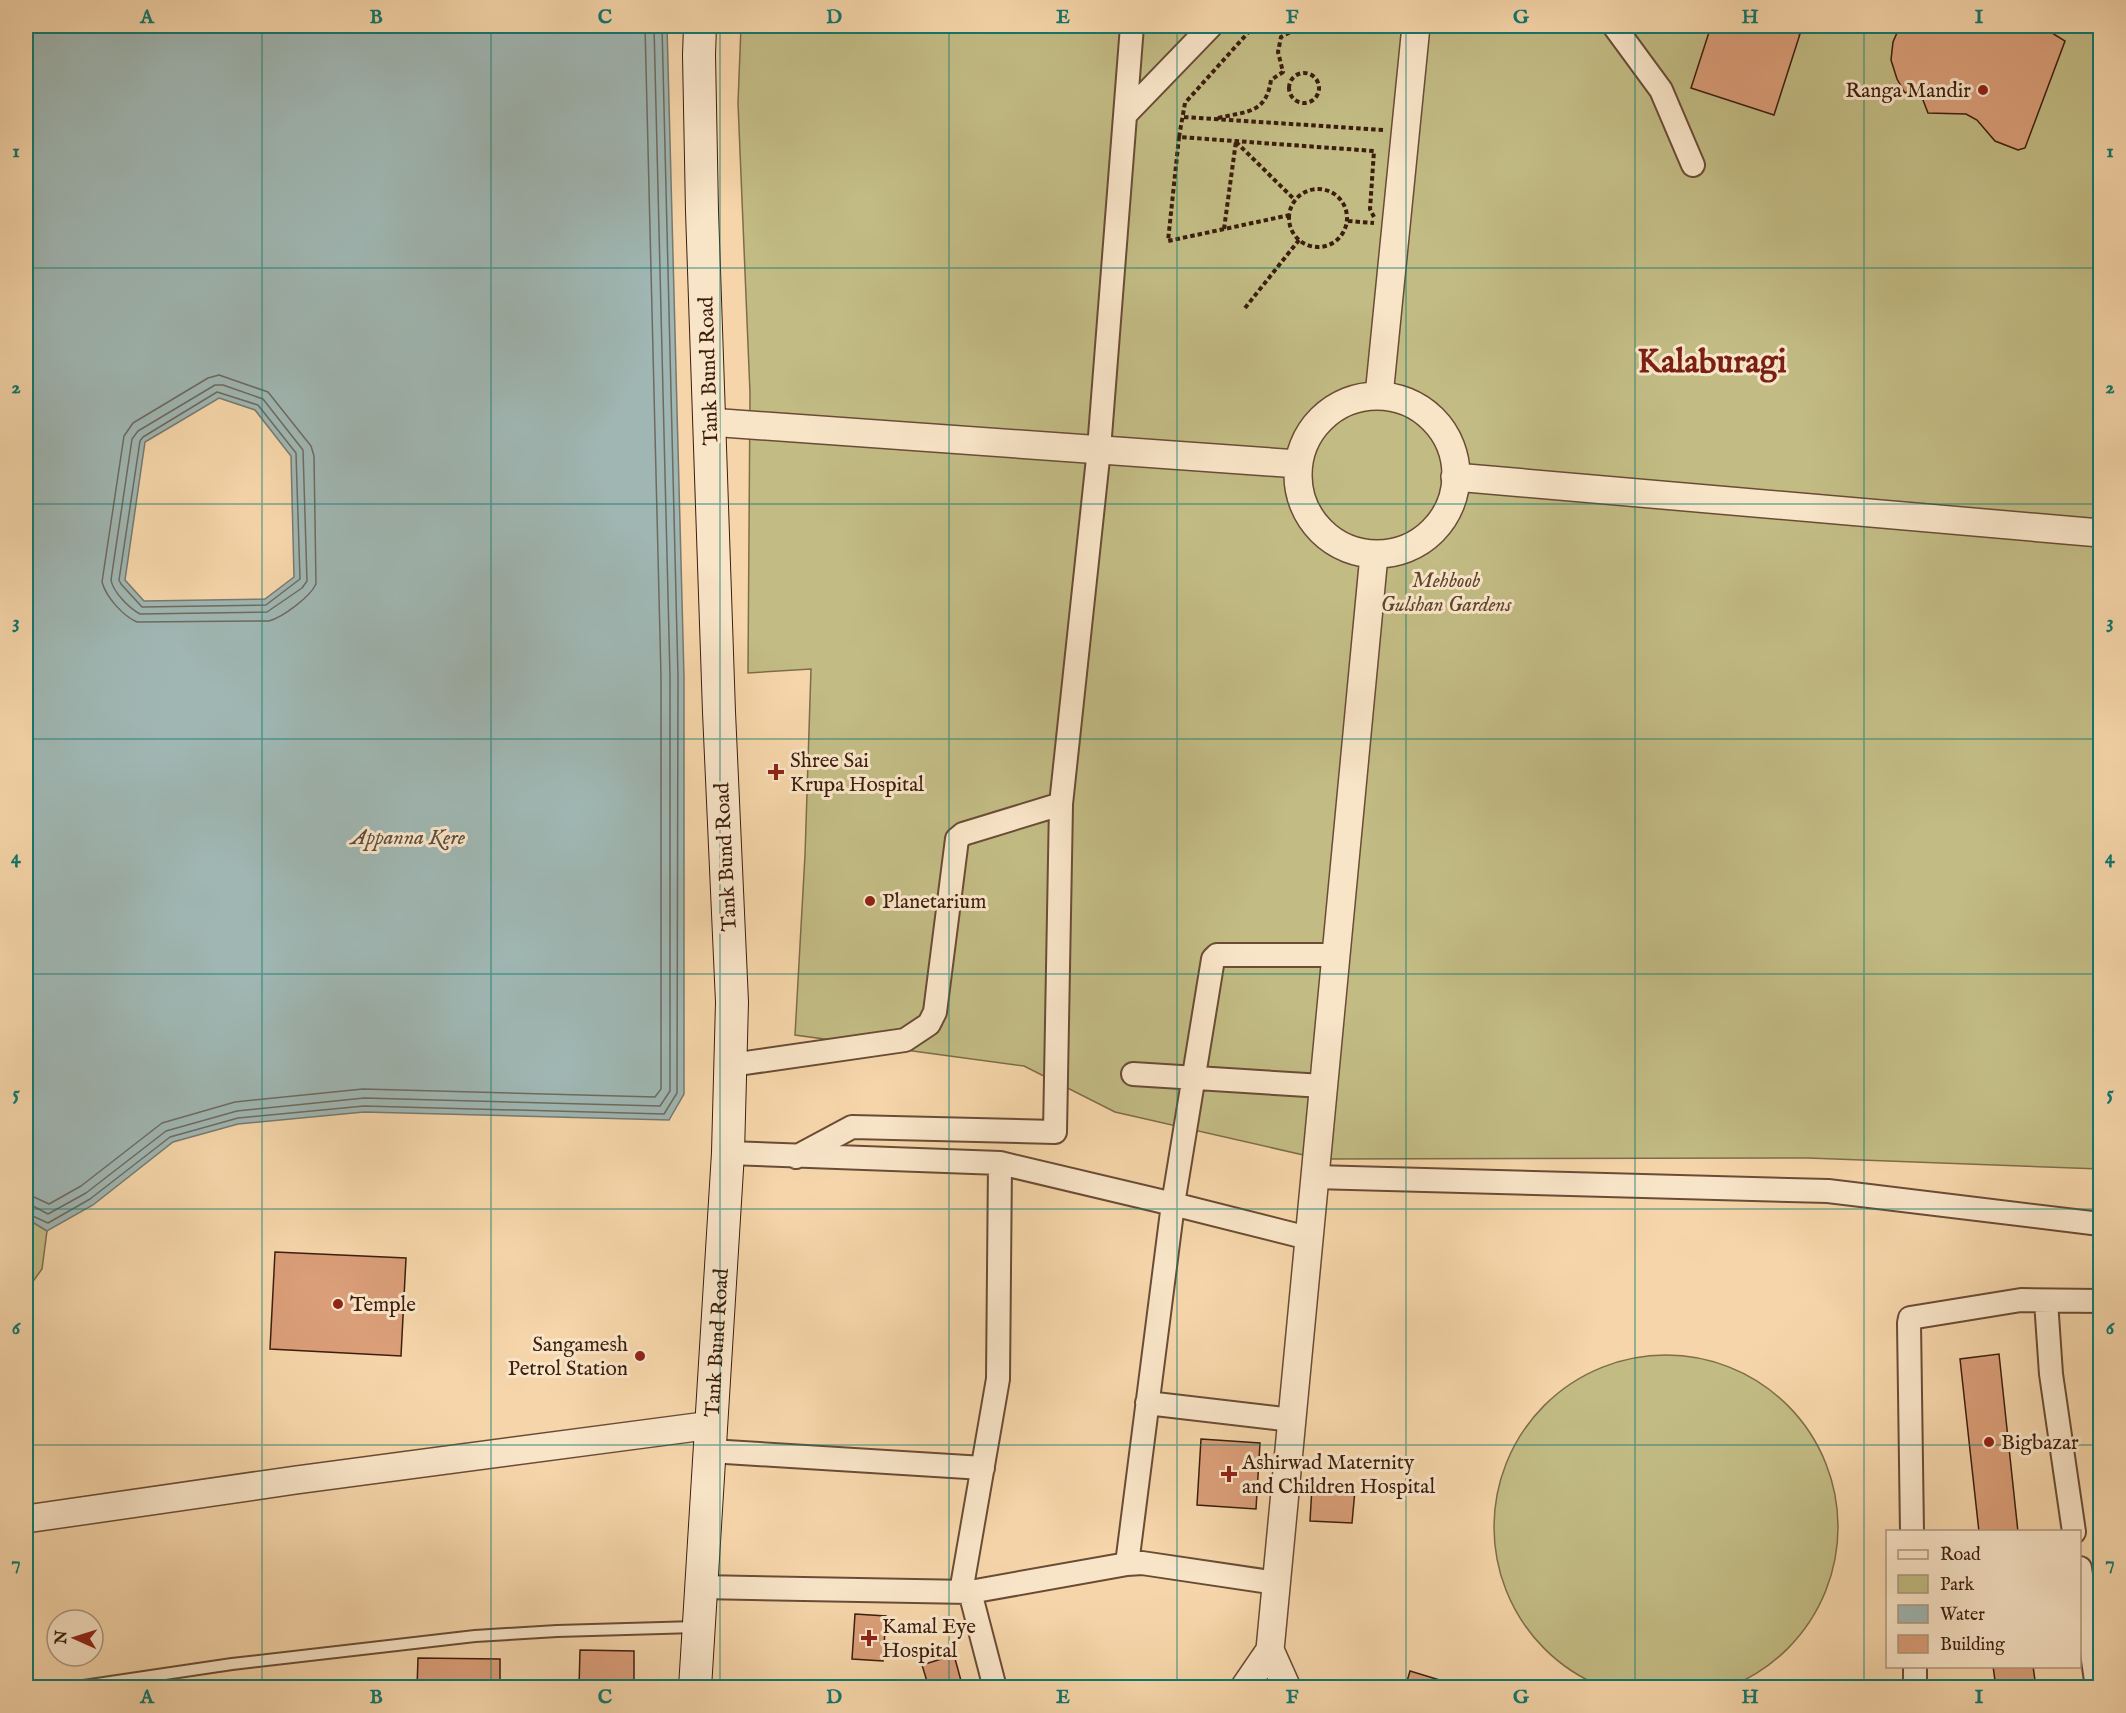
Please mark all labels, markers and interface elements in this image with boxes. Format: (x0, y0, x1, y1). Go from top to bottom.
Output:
text: A (139, 5, 155, 30)
text: B (369, 5, 383, 30)
text: C (598, 5, 612, 30)
text: D (826, 5, 842, 30)
text: E (1056, 5, 1070, 30)
text: F (1286, 5, 1299, 30)
text: G (1513, 5, 1530, 30)
text: H (1741, 5, 1759, 30)
text: I (1975, 5, 1984, 30)
place label: Ranga Mandir (1845, 78, 1971, 105)
marker: Ranga Mandir (1976, 83, 1990, 97)
text: 1 (12, 139, 20, 164)
text: 1 (2106, 139, 2114, 164)
street label: Tank Bund Road (693, 295, 726, 446)
district label: Kalaburagi (1637, 342, 1787, 384)
text: 2 (11, 375, 21, 400)
text: 2 (2105, 375, 2115, 400)
park label: Mehboob Gulshan Gardens (1381, 568, 1512, 619)
text: 3 (12, 610, 20, 635)
text: 3 (2106, 610, 2114, 635)
place label: Shree Sai Krupa Hospital (790, 748, 924, 799)
marker: Shree Sai Krupa Hospital (767, 763, 785, 781)
street label: Tank Bund Road (709, 781, 744, 932)
water label: Appanna Kere (349, 824, 466, 852)
text: 4 (11, 845, 22, 870)
text: 4 (2105, 845, 2116, 870)
place label: Planetarium (882, 889, 986, 916)
marker: Planetarium (863, 894, 877, 908)
text: 5 (12, 1081, 20, 1106)
text: 5 (2106, 1081, 2114, 1106)
street label: Tank Bund Road (700, 1267, 736, 1418)
place label: Temple (350, 1292, 416, 1319)
marker: Temple (331, 1297, 345, 1311)
text: 6 (12, 1316, 22, 1341)
text: 6 (2106, 1316, 2116, 1341)
place label: Sangamesh Petrol Station (508, 1332, 628, 1383)
marker: Sangamesh Petrol Station (633, 1349, 647, 1363)
place label: Bigbazar (2001, 1430, 2079, 1457)
marker: Bigbazar (1982, 1435, 1996, 1449)
place label: Ashirwad Maternity and Children Hospital (1241, 1450, 1435, 1501)
marker: Ashirwad Maternity and Children Hospital (1220, 1465, 1238, 1483)
legend (1886, 1530, 2081, 1668)
text: Road (1940, 1544, 1981, 1567)
text: 7 (11, 1551, 21, 1576)
text: 7 (2105, 1551, 2115, 1576)
text: Park (1940, 1574, 1975, 1597)
text: Water (1940, 1604, 1985, 1627)
north arrow (45, 1608, 105, 1668)
place label: Kamal Eye Hospital (882, 1614, 976, 1665)
marker: Kamal Eye Hospital (860, 1629, 878, 1647)
text: N (52, 1630, 72, 1646)
text: Building (1940, 1634, 2005, 1657)
text: A (139, 1685, 155, 1710)
text: B (369, 1685, 383, 1710)
text: C (598, 1685, 612, 1710)
text: D (826, 1685, 842, 1710)
text: E (1056, 1685, 1070, 1710)
text: F (1286, 1685, 1299, 1710)
text: G (1513, 1685, 1530, 1710)
text: H (1741, 1685, 1759, 1710)
text: I (1975, 1685, 1984, 1710)

